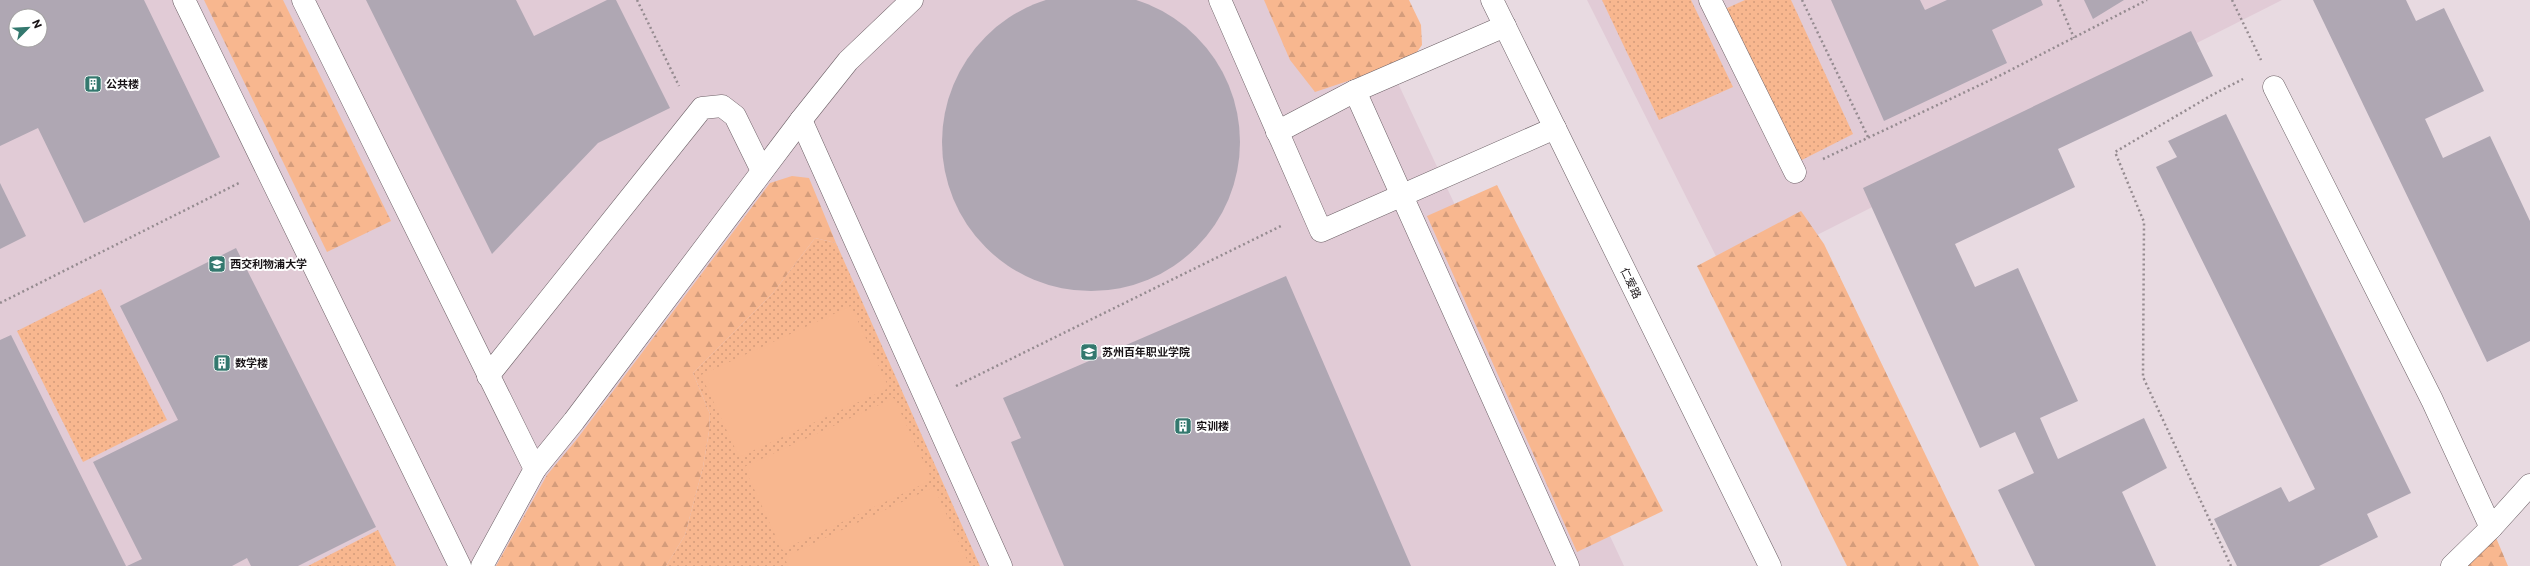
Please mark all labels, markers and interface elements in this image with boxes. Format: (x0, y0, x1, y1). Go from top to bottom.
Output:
north arrow (8, 8, 48, 48)
text: N (30, 17, 45, 30)
building icon: 公共楼 (83, 74, 103, 94)
place label: 公共楼 (106, 77, 139, 90)
school or university icon: 西交利物浦大学 (207, 254, 227, 274)
place label: 西交利物浦大学 (230, 257, 307, 270)
street label: 仁爱路 (1618, 265, 1645, 300)
school or university icon: 苏州百年职业学院 (1079, 342, 1099, 362)
place label: 苏州百年职业学院 (1102, 345, 1190, 358)
building icon: 数学楼 (212, 353, 232, 373)
place label: 数学楼 (235, 356, 268, 369)
building icon: 实训楼 (1173, 416, 1193, 436)
place label: 实训楼 (1196, 419, 1229, 432)

